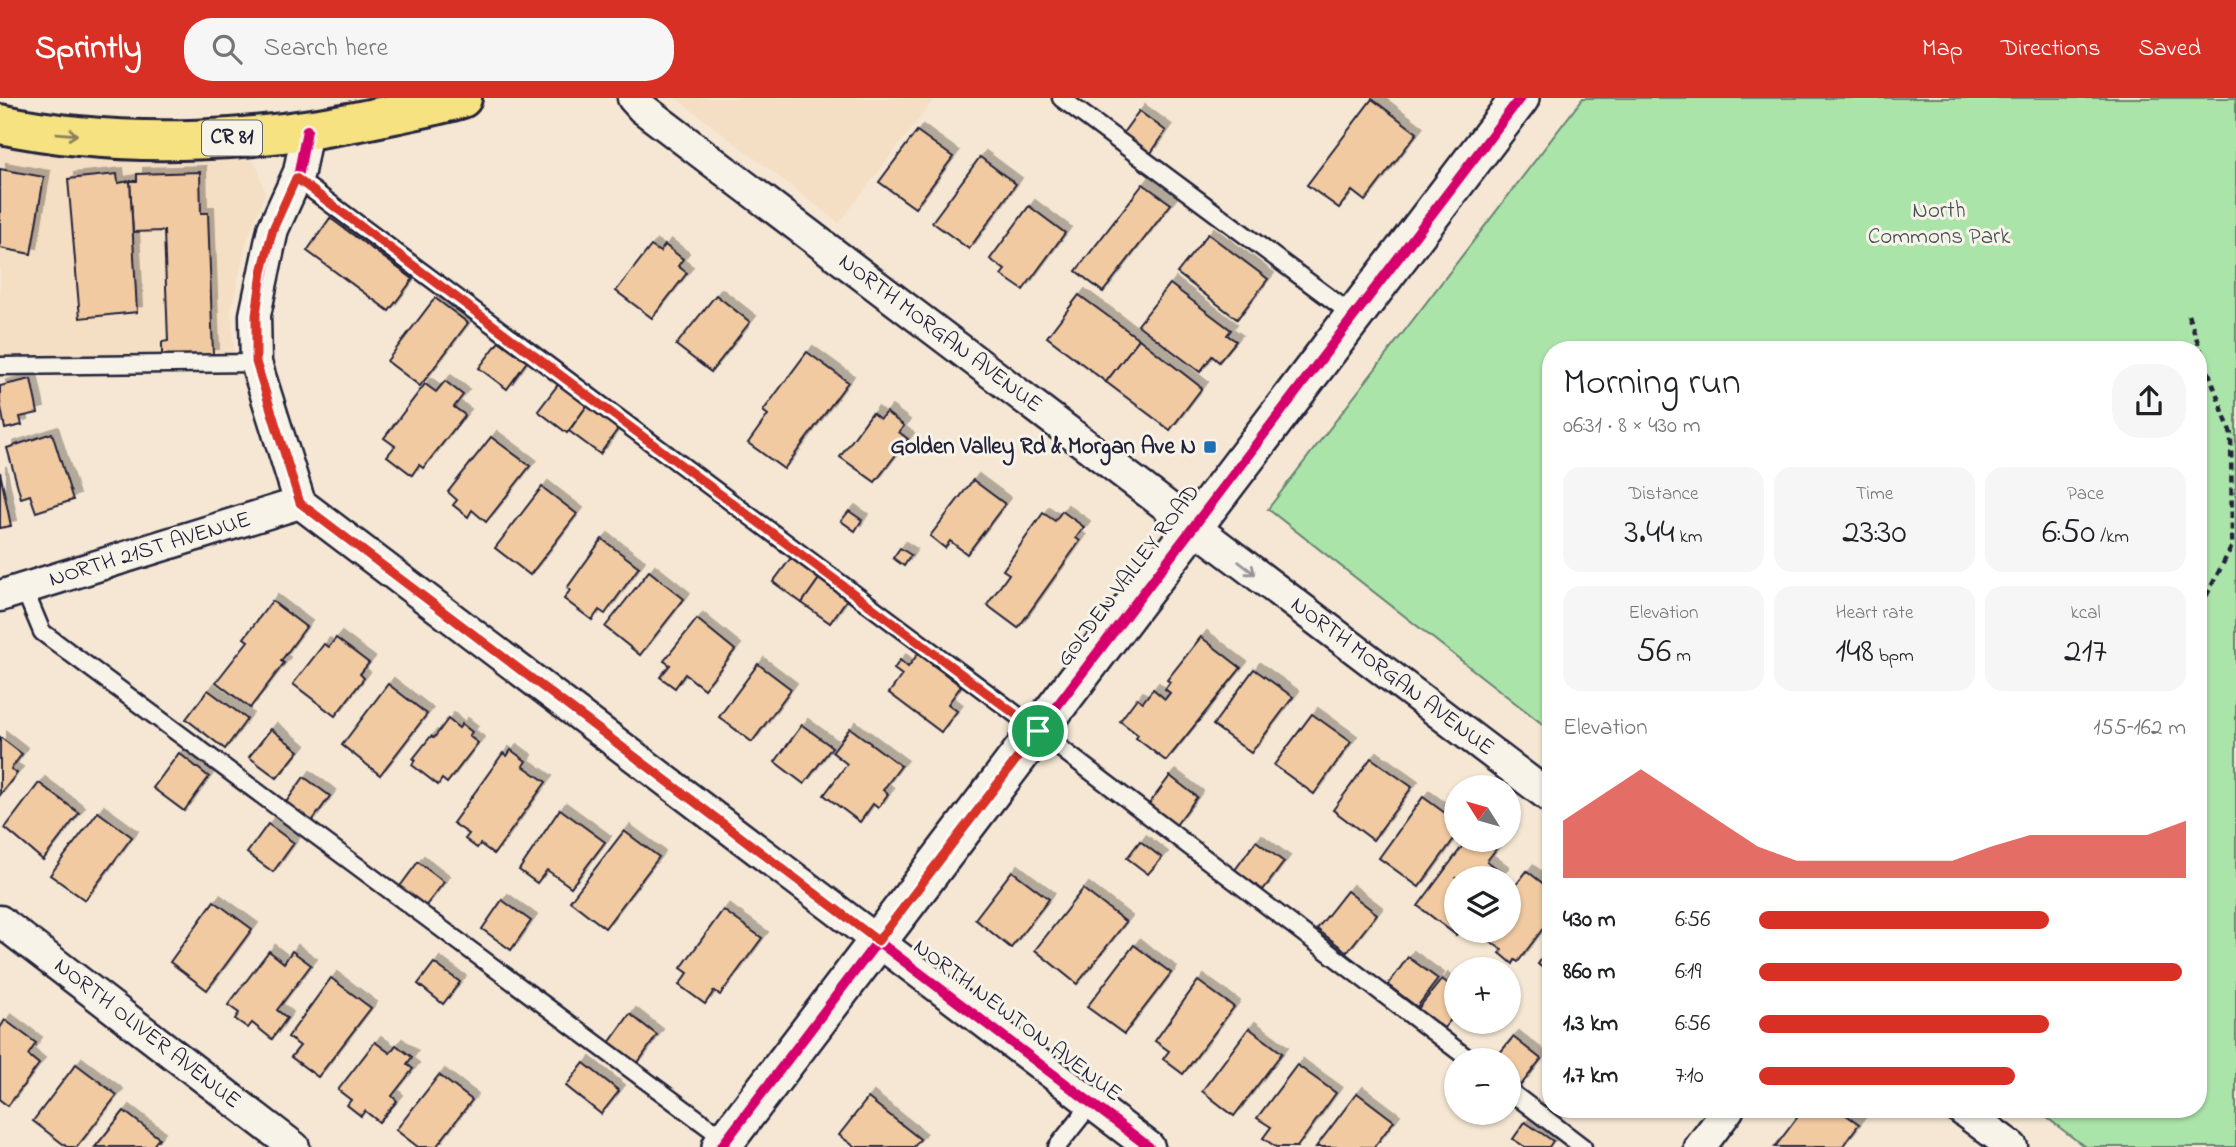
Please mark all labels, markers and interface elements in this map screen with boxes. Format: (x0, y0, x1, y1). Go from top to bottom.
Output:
search box (184, 18, 674, 81)
text: Sprintly (35, 25, 142, 73)
icon: search (208, 30, 246, 68)
text: Search here (264, 30, 388, 68)
text: Map (1922, 32, 1963, 67)
text: Directions (2001, 32, 2100, 67)
text: Saved (2138, 32, 2201, 67)
road number: CR 81 (202, 120, 262, 156)
one-way arrow (56, 128, 78, 141)
park label: North Commons Park (1868, 195, 2011, 254)
street label: NORTH MORGAN AVENUE (831, 246, 1049, 422)
text: Morning run (1563, 356, 1741, 412)
button: share (2112, 364, 2186, 438)
text: 06:31 · 8 × 430 m (1563, 410, 1701, 443)
place label: Golden Valley Rd & Morgan Ave N (890, 431, 1196, 466)
marker: Golden Valley Rd & Morgan Ave N (1202, 439, 1218, 455)
street label: GOLDEN VALLEY ROAD (1049, 478, 1209, 674)
text: Distance (1629, 481, 1699, 508)
text: Time (1856, 481, 1893, 508)
text: Pace (2067, 481, 2104, 508)
street label: NORTH 21ST AVENUE (45, 504, 255, 596)
text: 3.44 (1624, 508, 1675, 559)
text: 23:30 (1842, 508, 1907, 559)
text: 6:50 (2042, 508, 2095, 559)
text: km (1675, 524, 1703, 551)
text: /km (2095, 524, 2129, 551)
one-way arrow (1238, 560, 1257, 575)
street label: NORTH MORGAN AVENUE (1283, 589, 1501, 765)
text: Elevation (1629, 600, 1698, 627)
text: Heart rate (1836, 600, 1913, 627)
text: kcal (2070, 600, 2101, 627)
text: 56 (1636, 627, 1671, 678)
text: 148 (1835, 627, 1874, 678)
text: 217 (2064, 627, 2107, 678)
text: m (1671, 643, 1691, 670)
text: bpm (1874, 643, 1914, 670)
pin (1008, 701, 1068, 761)
icon: arrive (1019, 712, 1057, 750)
text: Elevation (1563, 712, 1648, 745)
text: 155–162 m (2093, 712, 2186, 745)
north arrow (1444, 775, 1521, 852)
map controls (1444, 775, 1521, 1125)
button: layers (1444, 866, 1521, 943)
text: 430 m (1563, 904, 1616, 937)
text: 6:56 (1675, 904, 1710, 937)
street label: NORTH NEWTON AVENUE (906, 931, 1128, 1111)
street label: NORTH OLIVER AVENUE (46, 950, 248, 1118)
text: 860 m (1563, 956, 1615, 989)
text: 6:19 (1675, 956, 1701, 989)
button: + (1444, 957, 1521, 1034)
text: 1.3 km (1563, 1008, 1618, 1041)
text: 6:56 (1675, 1008, 1710, 1041)
button: − (1444, 1048, 1521, 1125)
text: 1.7 km (1563, 1060, 1618, 1093)
text: 7:10 (1675, 1060, 1704, 1093)

